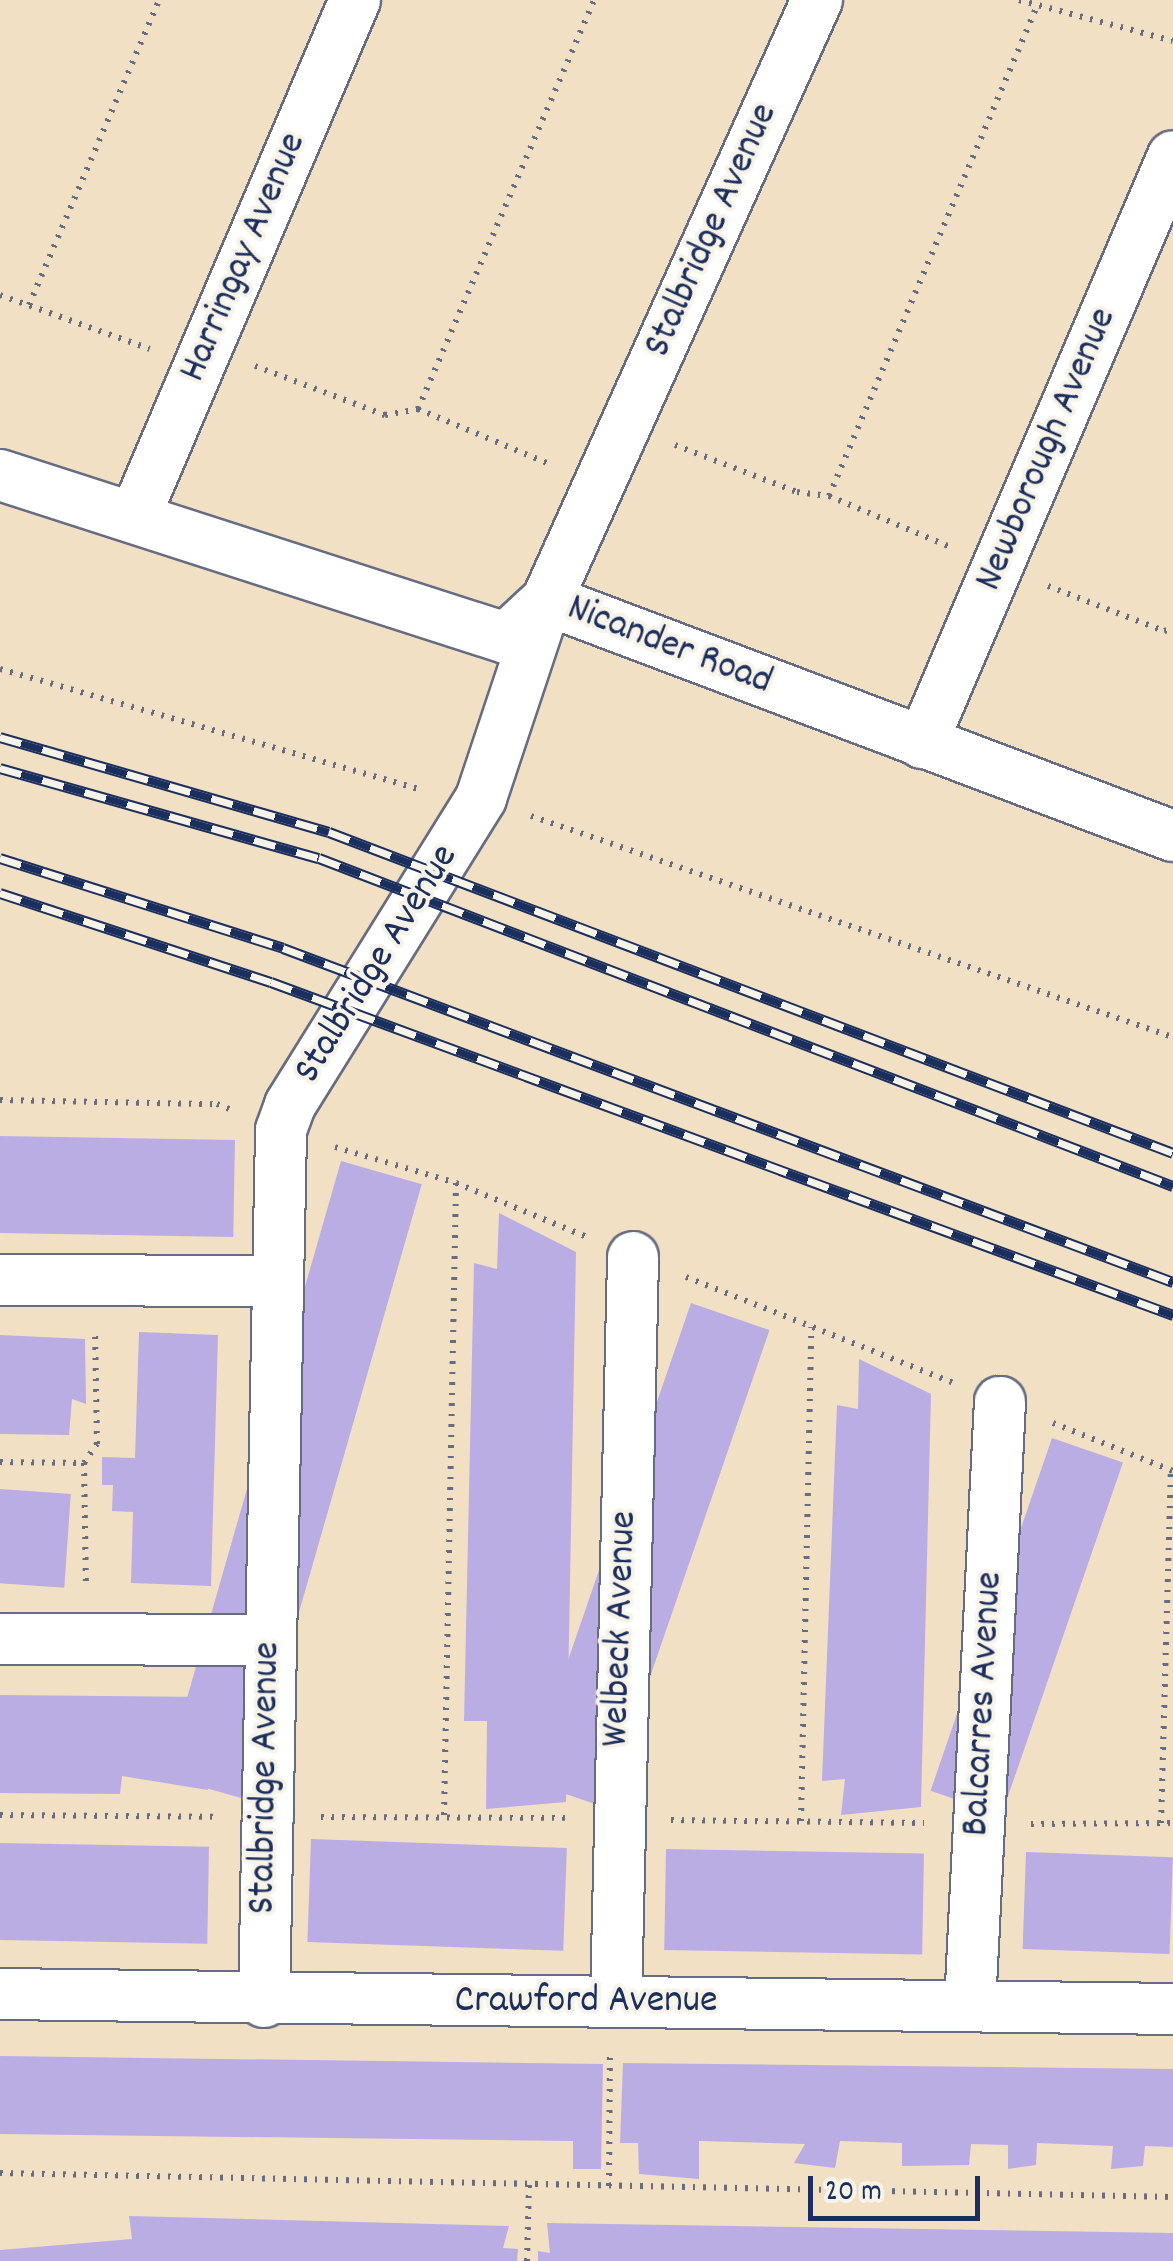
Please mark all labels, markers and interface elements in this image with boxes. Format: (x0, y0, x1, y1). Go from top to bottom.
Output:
street label: Stalbridge Avenue (636, 97, 790, 365)
street label: Harringay Avenue (171, 126, 319, 390)
street label: Newborough Avenue (967, 301, 1129, 599)
street label: Nicander Road (560, 586, 778, 708)
street label: Stalbridge Avenue (285, 837, 471, 1093)
street label: Welbeck Avenue (594, 1510, 650, 1748)
street label: Balcarres Avenue (954, 1571, 1016, 1837)
street label: Stalbridge Avenue (241, 1641, 293, 1915)
street label: Crawford Avenue (454, 1979, 718, 2027)
scale bar (813, 2156, 986, 2218)
text: 20 m (825, 2172, 882, 2215)

